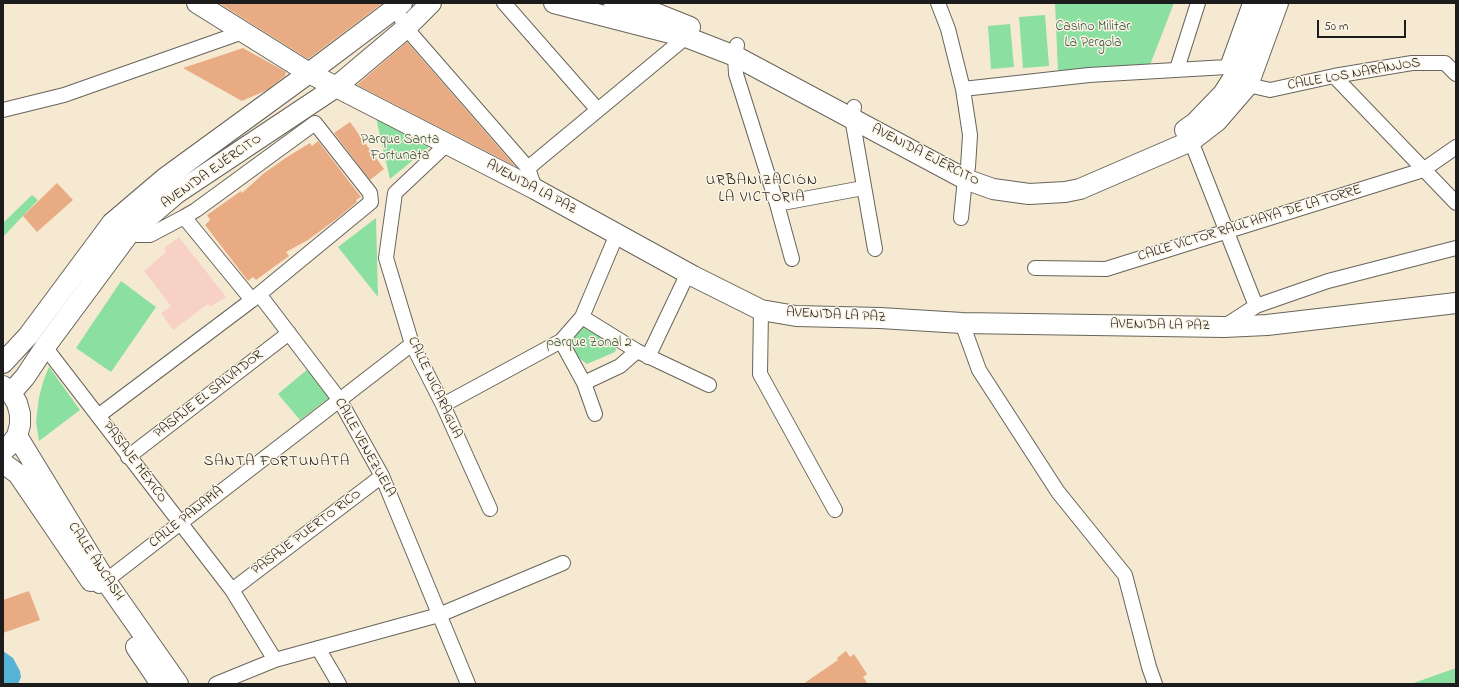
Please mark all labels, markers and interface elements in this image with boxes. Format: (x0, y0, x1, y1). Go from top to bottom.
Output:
scale bar (1319, 12, 1408, 38)
text: 50 m (1324, 18, 1348, 36)
park label: Casino Militar La Pergola (1055, 20, 1131, 52)
street label: CALLE LOS NARANJOS (1286, 55, 1422, 95)
street label: AVENIDA EJÉRCITO (868, 122, 982, 190)
street label: AVENIDA EJÉRCITO (159, 131, 265, 213)
park label: Parque Santa Fortunata (361, 133, 439, 166)
street label: AVENIDA LA PAZ (483, 157, 579, 219)
district label: URBANIZACIÓN LA VICTORIA (706, 173, 818, 208)
street label: CALLE VÍCTOR RAÚL HAYA DE LA TORRE (1136, 182, 1364, 266)
street label: AVENIDA LA PAZ (786, 305, 886, 327)
street label: AVENIDA LA PAZ (1110, 317, 1210, 335)
street label: CALLE NICARAGUA (403, 334, 465, 442)
park label: parque Zonal 2 (546, 336, 632, 352)
street label: PASAJE EL SALVADOR (151, 347, 267, 443)
street label: CALLE VENEZUELA (330, 395, 398, 501)
street label: PASAJE MÉXICO (98, 419, 170, 507)
district label: SANTA FORTUNATA (204, 454, 350, 472)
street label: CALLE PANAMÁ (146, 484, 228, 552)
street label: PASAJE PUERTO RICO (249, 486, 365, 580)
street label: CALLE ÁNCASH (63, 520, 127, 604)

